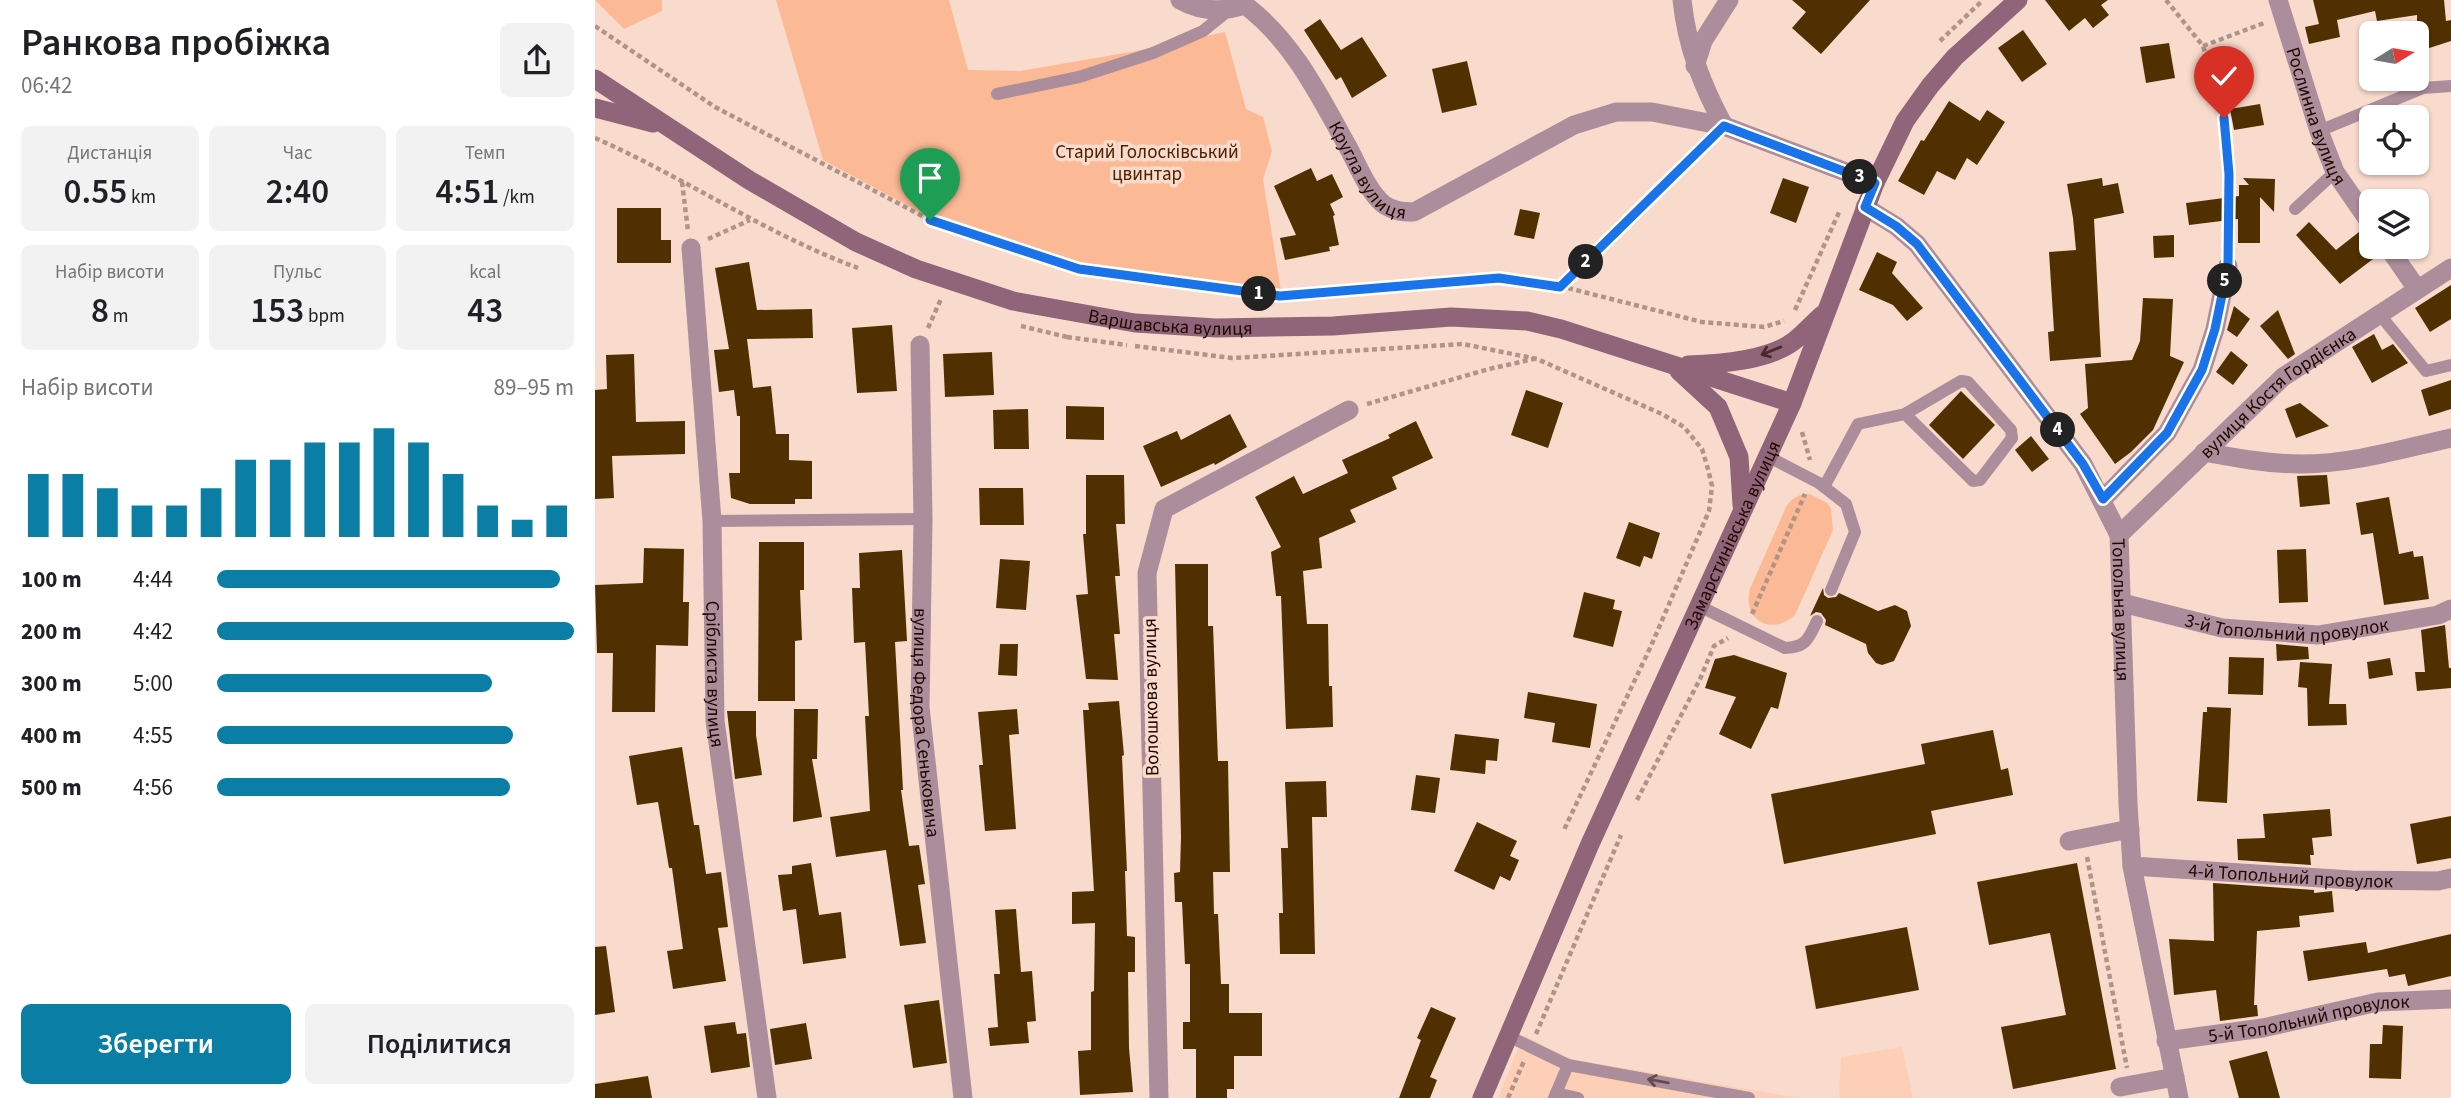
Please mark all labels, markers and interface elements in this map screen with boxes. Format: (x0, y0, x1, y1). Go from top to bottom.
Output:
text: Ранкова пробіжка (21, 16, 331, 70)
north arrow (2359, 21, 2429, 91)
map controls (2359, 21, 2429, 259)
button: share (500, 23, 574, 97)
street label: Рослинна вулиця (2279, 44, 2352, 191)
pin (2194, 46, 2254, 118)
icon: check (2205, 57, 2243, 95)
text: 06:42 (21, 69, 72, 102)
button: locate (2359, 105, 2429, 175)
street label: Кругла вулиця (1321, 117, 1408, 227)
park label: Старий Голосківський цвинтар (1055, 139, 1239, 188)
text: Дистанція (67, 140, 152, 167)
text: Час (283, 140, 312, 167)
text: Темп (465, 140, 506, 167)
pin (900, 148, 960, 220)
icon: arrive (911, 159, 949, 197)
pin: 3 (1843, 160, 1877, 194)
text: 3 (1854, 163, 1865, 190)
text: 0.55 (64, 167, 127, 217)
text: 2:40 (266, 167, 329, 217)
text: 4:51 (436, 167, 499, 217)
text: km (127, 184, 156, 211)
text: /km (499, 184, 535, 211)
button: layers (2359, 189, 2429, 259)
pin: 2 (1569, 244, 1604, 280)
text: 2 (1580, 248, 1591, 275)
text: Набір висоти (55, 259, 165, 286)
text: Пульс (273, 259, 322, 286)
text: kcal (469, 259, 501, 286)
pin: 5 (2207, 264, 2243, 298)
text: 5 (2219, 267, 2230, 294)
pin: 1 (1241, 276, 1277, 312)
text: 1 (1253, 280, 1264, 307)
text: 8 (91, 286, 109, 336)
text: 153 (250, 286, 304, 336)
text: 43 (467, 286, 503, 336)
text: m (109, 303, 129, 330)
text: bpm (304, 303, 345, 330)
street label: Варшавська вулиця (1086, 303, 1253, 343)
street label: вулиця Костя Гордієнка (2194, 321, 2362, 465)
one-way arrow (1761, 346, 1783, 359)
text: Набір висоти (21, 371, 153, 404)
text: 89–95 m (494, 371, 574, 404)
pin: 4 (2041, 412, 2075, 448)
text: 4 (2052, 416, 2063, 443)
street label: Замарстинівська вулиця (1678, 437, 1788, 635)
street label: Топольна вулиця (2104, 538, 2136, 682)
text: 100 m (21, 563, 82, 596)
text: 4:44 (133, 563, 173, 596)
street label: Сріблиста вулиця (698, 601, 731, 749)
street label: 3-й Топольний провулок (2182, 607, 2391, 650)
street label: вулиця Федора Сеньковича (905, 608, 946, 839)
text: 200 m (21, 615, 82, 648)
text: 4:42 (133, 615, 173, 648)
street label: Волошкова вулиця (1137, 618, 1166, 776)
text: 300 m (21, 667, 82, 700)
text: 5:00 (133, 667, 173, 700)
text: 400 m (21, 719, 82, 752)
text: 4:55 (133, 719, 173, 752)
text: 500 m (21, 771, 82, 804)
text: 4:56 (133, 771, 173, 804)
street label: 4-й Топольний провулок (2187, 858, 2394, 895)
street label: 5-й Топольний провулок (2207, 989, 2411, 1050)
button: Зберегти (21, 1004, 291, 1084)
button: Поділитися (305, 1004, 574, 1084)
one-way arrow (1647, 1074, 1670, 1087)

